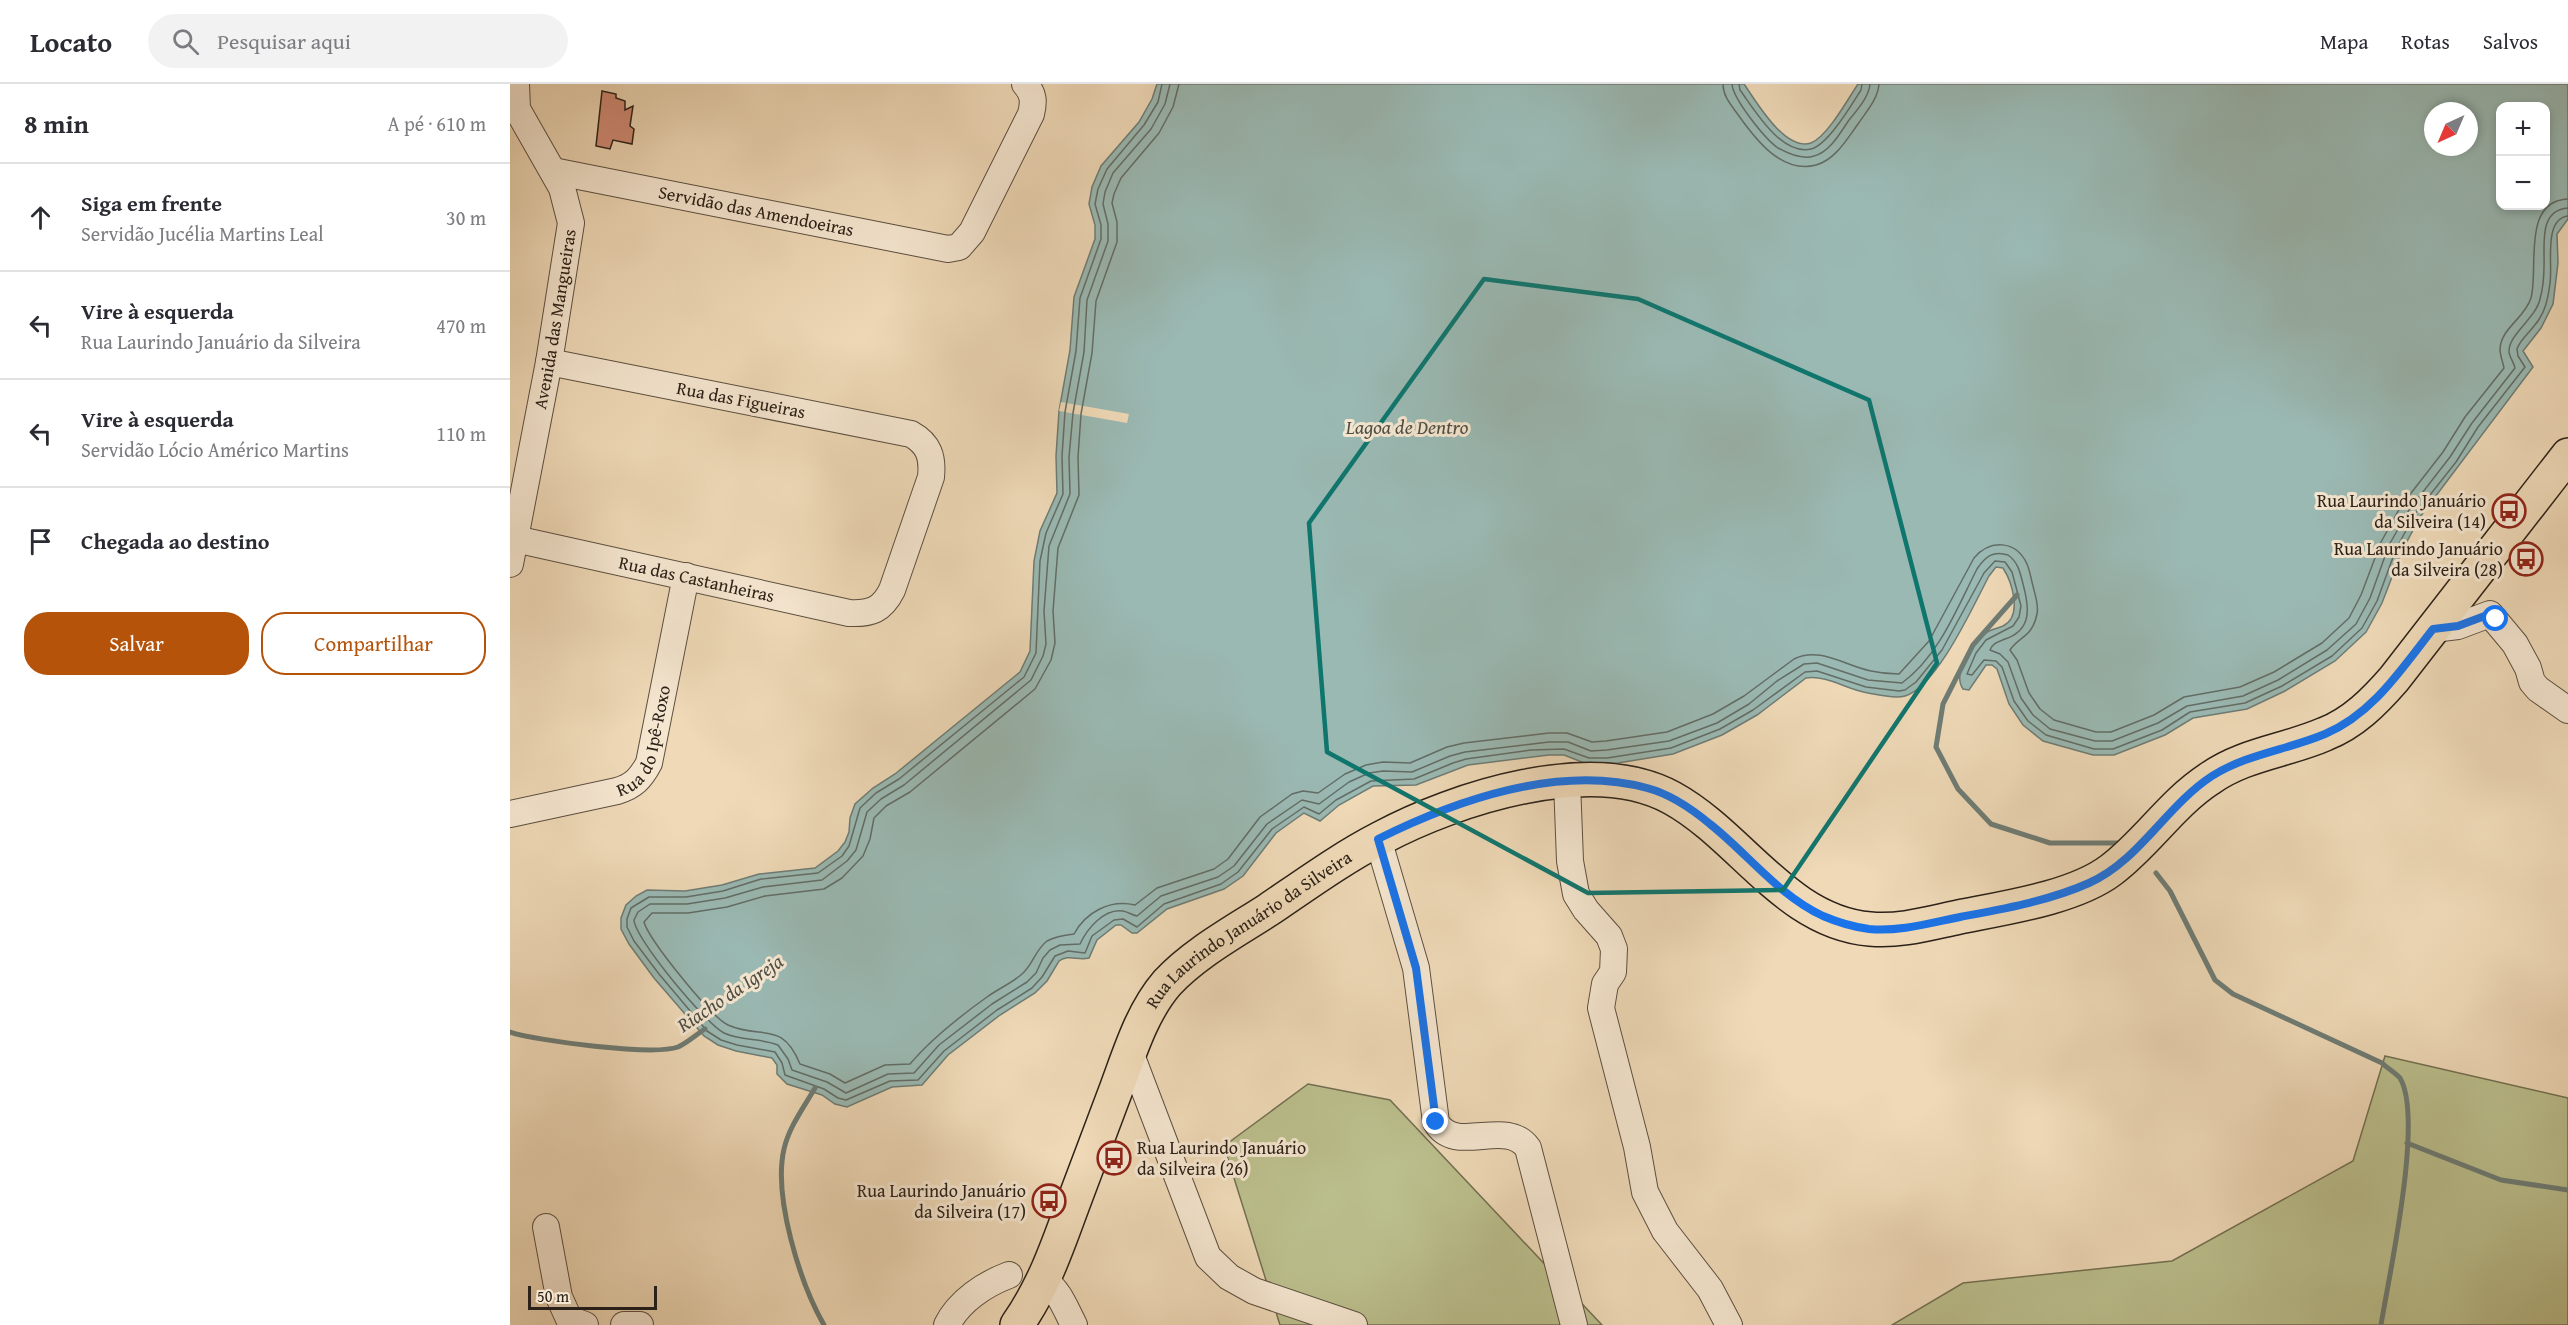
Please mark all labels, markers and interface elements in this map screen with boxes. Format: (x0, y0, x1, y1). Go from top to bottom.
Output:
search box (148, 14, 568, 68)
text: Locato (30, 21, 112, 62)
icon: search (169, 25, 202, 58)
text: Pesquisar aqui (217, 25, 351, 57)
text: Mapa (2320, 26, 2368, 57)
text: Rotas (2401, 26, 2450, 57)
text: Salvos (2483, 26, 2538, 57)
north arrow (2424, 102, 2478, 156)
map controls (2496, 102, 2550, 210)
button: + (2496, 102, 2550, 156)
text: 8 min (24, 104, 89, 143)
text: A pé · 610 m (388, 109, 486, 138)
button: − (2496, 156, 2550, 210)
street label: Servidão das Amendoeiras (656, 178, 856, 243)
text: Siga em frente (81, 187, 222, 219)
icon: ahead (24, 201, 57, 234)
text: 30 m (446, 203, 486, 232)
text: Servidão Jucélia Martins Leal (81, 219, 324, 248)
street label: Avenida das Mangueiras (526, 227, 583, 411)
text: Vire à esquerda (81, 295, 234, 327)
icon: left (24, 309, 57, 342)
text: 470 m (436, 311, 486, 340)
text: Rua Laurindo Januário da Silveira (81, 327, 361, 356)
street label: Rua das Figueiras (674, 374, 808, 425)
text: Vire à esquerda (81, 403, 234, 435)
water label: Lagoa de Dentro (1345, 412, 1469, 441)
icon: left (24, 417, 57, 450)
text: 110 m (436, 419, 486, 448)
text: Servidão Lócio Américo Martins (81, 435, 349, 464)
place label: Rua Laurindo Januário da Silveira (14) (2317, 487, 2486, 535)
bus stop icon: Rua Laurindo Januário da Silveira (14) (2491, 493, 2527, 529)
icon: arrive (24, 525, 57, 558)
text: Chegada ao destino (81, 525, 269, 557)
place label: Rua Laurindo Januário da Silveira (28) (2334, 535, 2503, 583)
bus stop icon: Rua Laurindo Januário da Silveira (28) (2508, 541, 2544, 577)
street label: Rua das Castanheiras (616, 548, 777, 609)
route start (2482, 605, 2508, 631)
button: Salvar (24, 612, 249, 675)
button: Compartilhar (261, 612, 486, 675)
street label: Rua do Ipê-Roxo (612, 683, 677, 803)
street label: Rua Laurindo Januário da Silveira (1138, 843, 1357, 1013)
water label: Riacho da Igreja (670, 946, 789, 1039)
route end (1422, 1108, 1448, 1134)
place label: Rua Laurindo Januário da Silveira (26) (1137, 1134, 1306, 1182)
bus stop icon: Rua Laurindo Januário da Silveira (26) (1096, 1140, 1132, 1176)
place label: Rua Laurindo Januário da Silveira (17) (857, 1177, 1026, 1225)
bus stop icon: Rua Laurindo Januário da Silveira (17) (1031, 1183, 1067, 1219)
scale bar (528, 1283, 657, 1310)
text: 50 m (537, 1284, 569, 1308)

